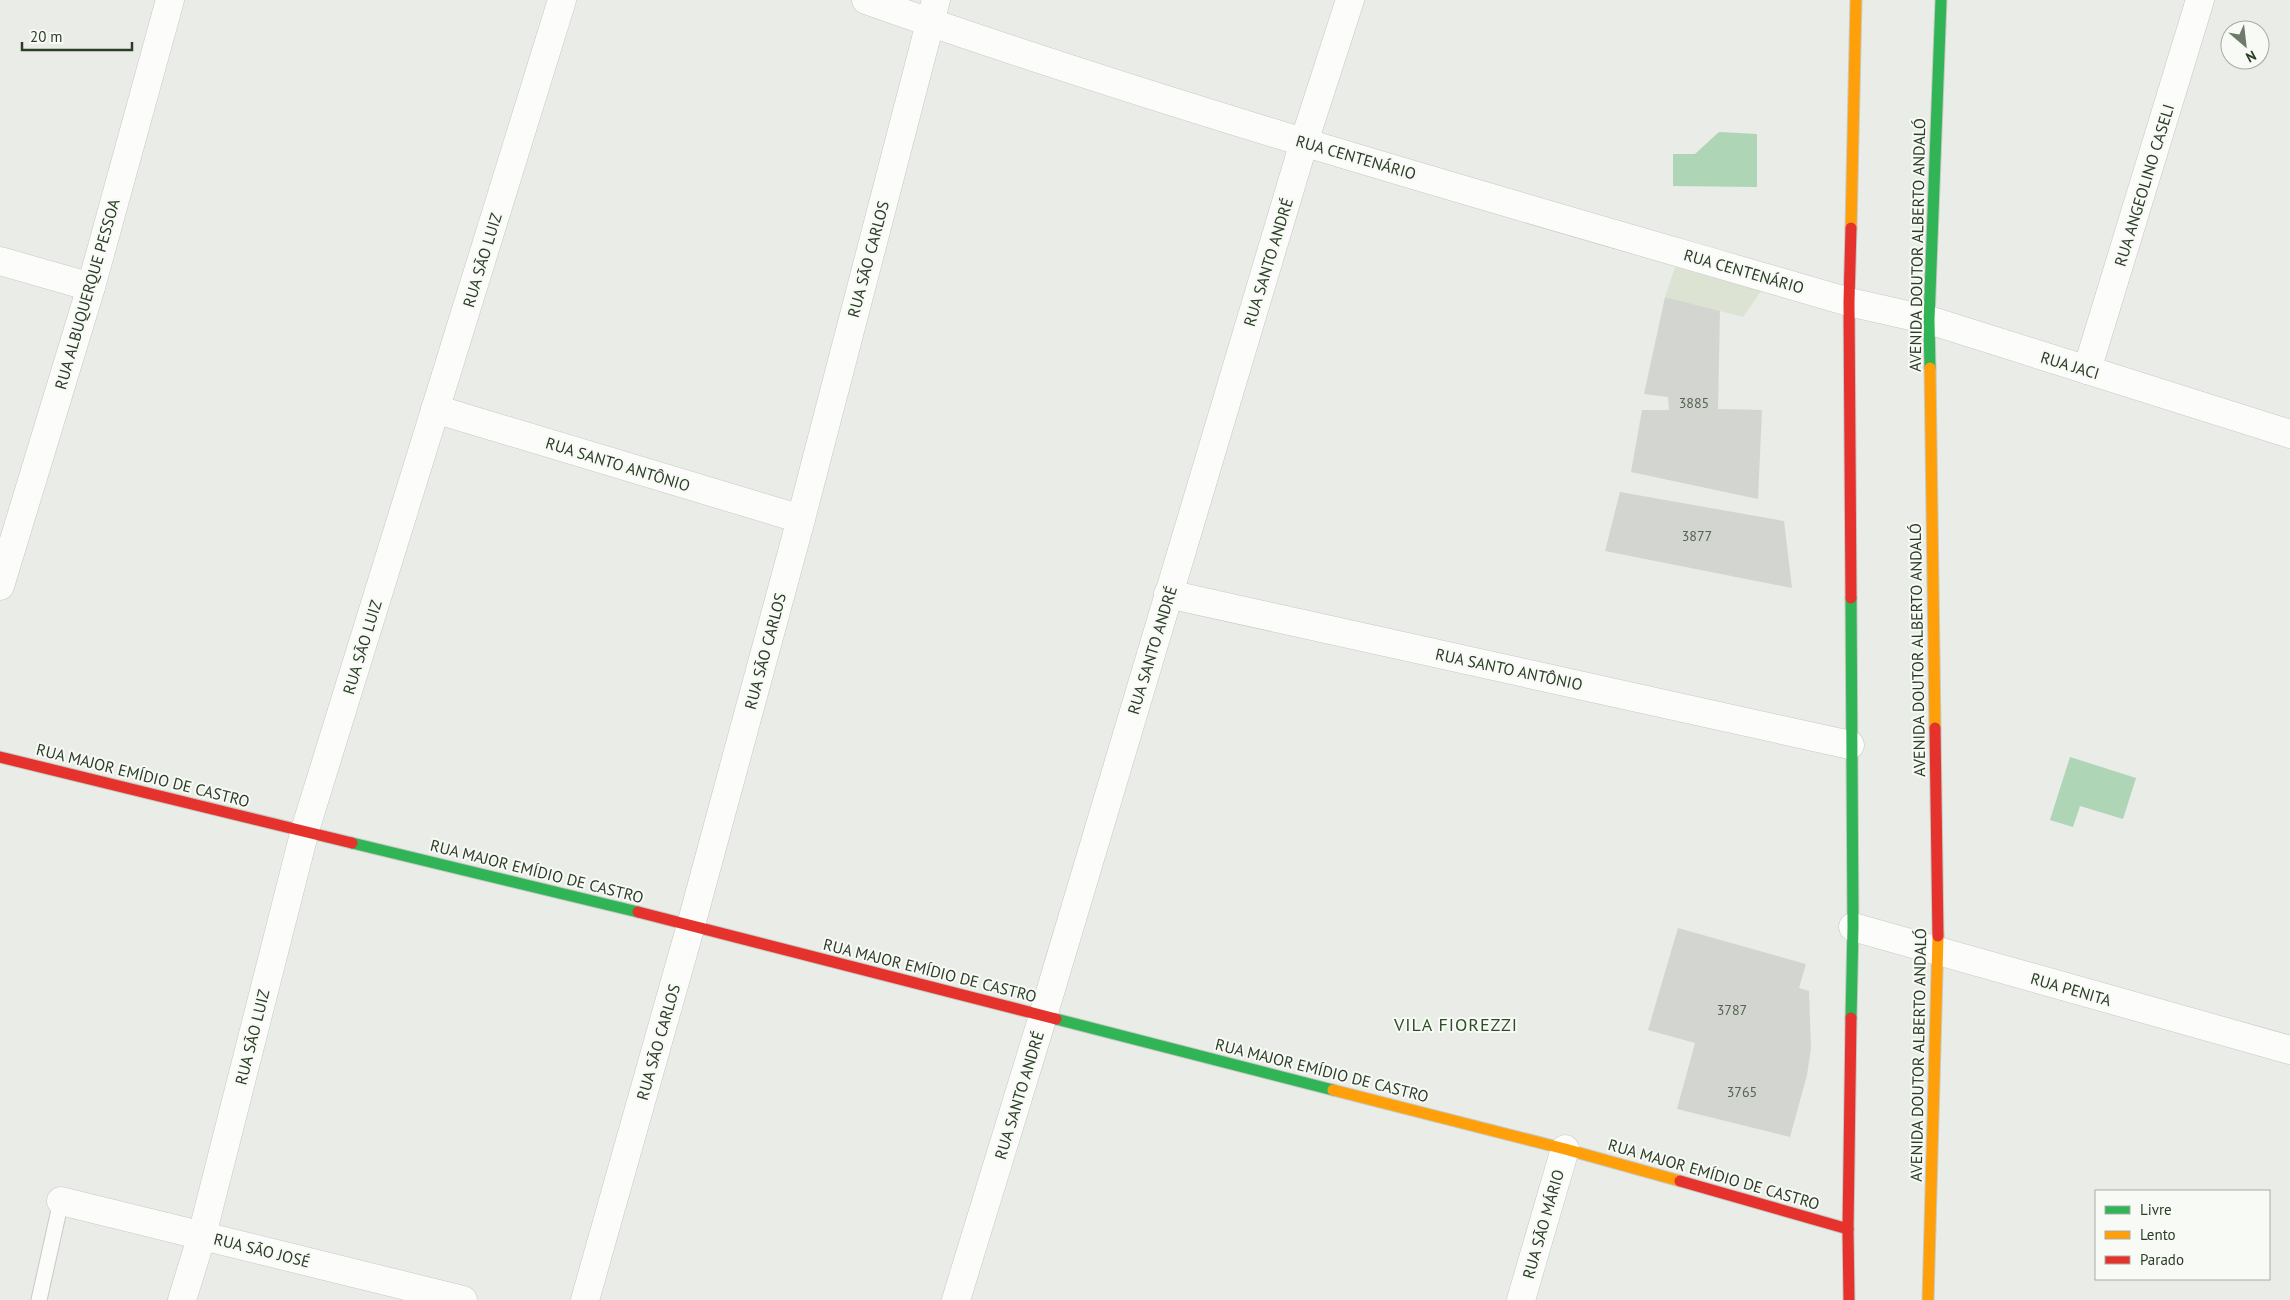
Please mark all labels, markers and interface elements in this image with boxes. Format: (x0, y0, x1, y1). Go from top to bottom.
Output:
scale bar (22, 20, 132, 52)
north arrow (2220, 20, 2270, 70)
text: 20 m (30, 27, 63, 46)
text: N (2243, 46, 2259, 67)
street label: RUA ANGEOLINO CASELI (2110, 101, 2178, 269)
street label: AVENIDA DOUTOR ALBERTO ANDALÓ (1905, 118, 1929, 372)
street label: RUA CENTENÁRIO (1294, 130, 1418, 184)
street label: RUA SANTO ANDRÉ (1239, 195, 1297, 329)
street label: RUA ALBUQUERQUE PESSOA (50, 196, 124, 392)
street label: RUA SÃO CARLOS (843, 199, 893, 319)
street label: RUA SÃO LUIZ (458, 210, 506, 310)
street label: RUA CENTENÁRIO (1682, 244, 1806, 298)
street label: RUA JACI (2038, 347, 2102, 383)
house number: 3885 (1679, 394, 1709, 412)
street label: RUA SANTO ANTÔNIO (543, 433, 693, 495)
street label: AVENIDA DOUTOR ALBERTO ANDALÓ (1905, 523, 1929, 777)
house number: 3877 (1682, 527, 1712, 545)
street label: RUA SANTO ANDRÉ (1123, 583, 1181, 717)
street label: RUA SÃO CARLOS (740, 591, 790, 711)
street label: RUA SÃO LUIZ (338, 597, 386, 697)
street label: RUA SANTO ANTÔNIO (1434, 644, 1584, 694)
street label: RUA MAJOR EMÍDIO DE CASTRO (34, 739, 252, 811)
street label: RUA MAJOR EMÍDIO DE CASTRO (428, 835, 646, 907)
street label: AVENIDA DOUTOR ALBERTO ANDALÓ (1906, 928, 1930, 1182)
street label: RUA MAJOR EMÍDIO DE CASTRO (821, 934, 1039, 1006)
street label: RUA PENITA (2028, 968, 2114, 1010)
street label: RUA SÃO CARLOS (632, 982, 684, 1102)
street label: RUA SÃO LUIZ (230, 987, 274, 1087)
house number: 3787 (1717, 1001, 1747, 1019)
district label: VILA FIOREZZI (1393, 1013, 1518, 1036)
street label: RUA SANTO ANDRÉ (990, 1028, 1048, 1162)
street label: RUA MAJOR EMÍDIO DE CASTRO (1213, 1034, 1431, 1106)
house number: 3765 (1727, 1083, 1757, 1101)
street label: RUA MAJOR EMÍDIO DE CASTRO (1606, 1134, 1822, 1214)
street label: RUA SÃO MÁRIO (1518, 1167, 1568, 1281)
legend (2095, 1190, 2270, 1280)
text: Livre (2140, 1200, 2172, 1219)
text: Lento (2140, 1225, 2176, 1244)
street label: RUA SÃO JOSÉ (212, 1228, 312, 1272)
text: Parado (2140, 1250, 2184, 1269)

